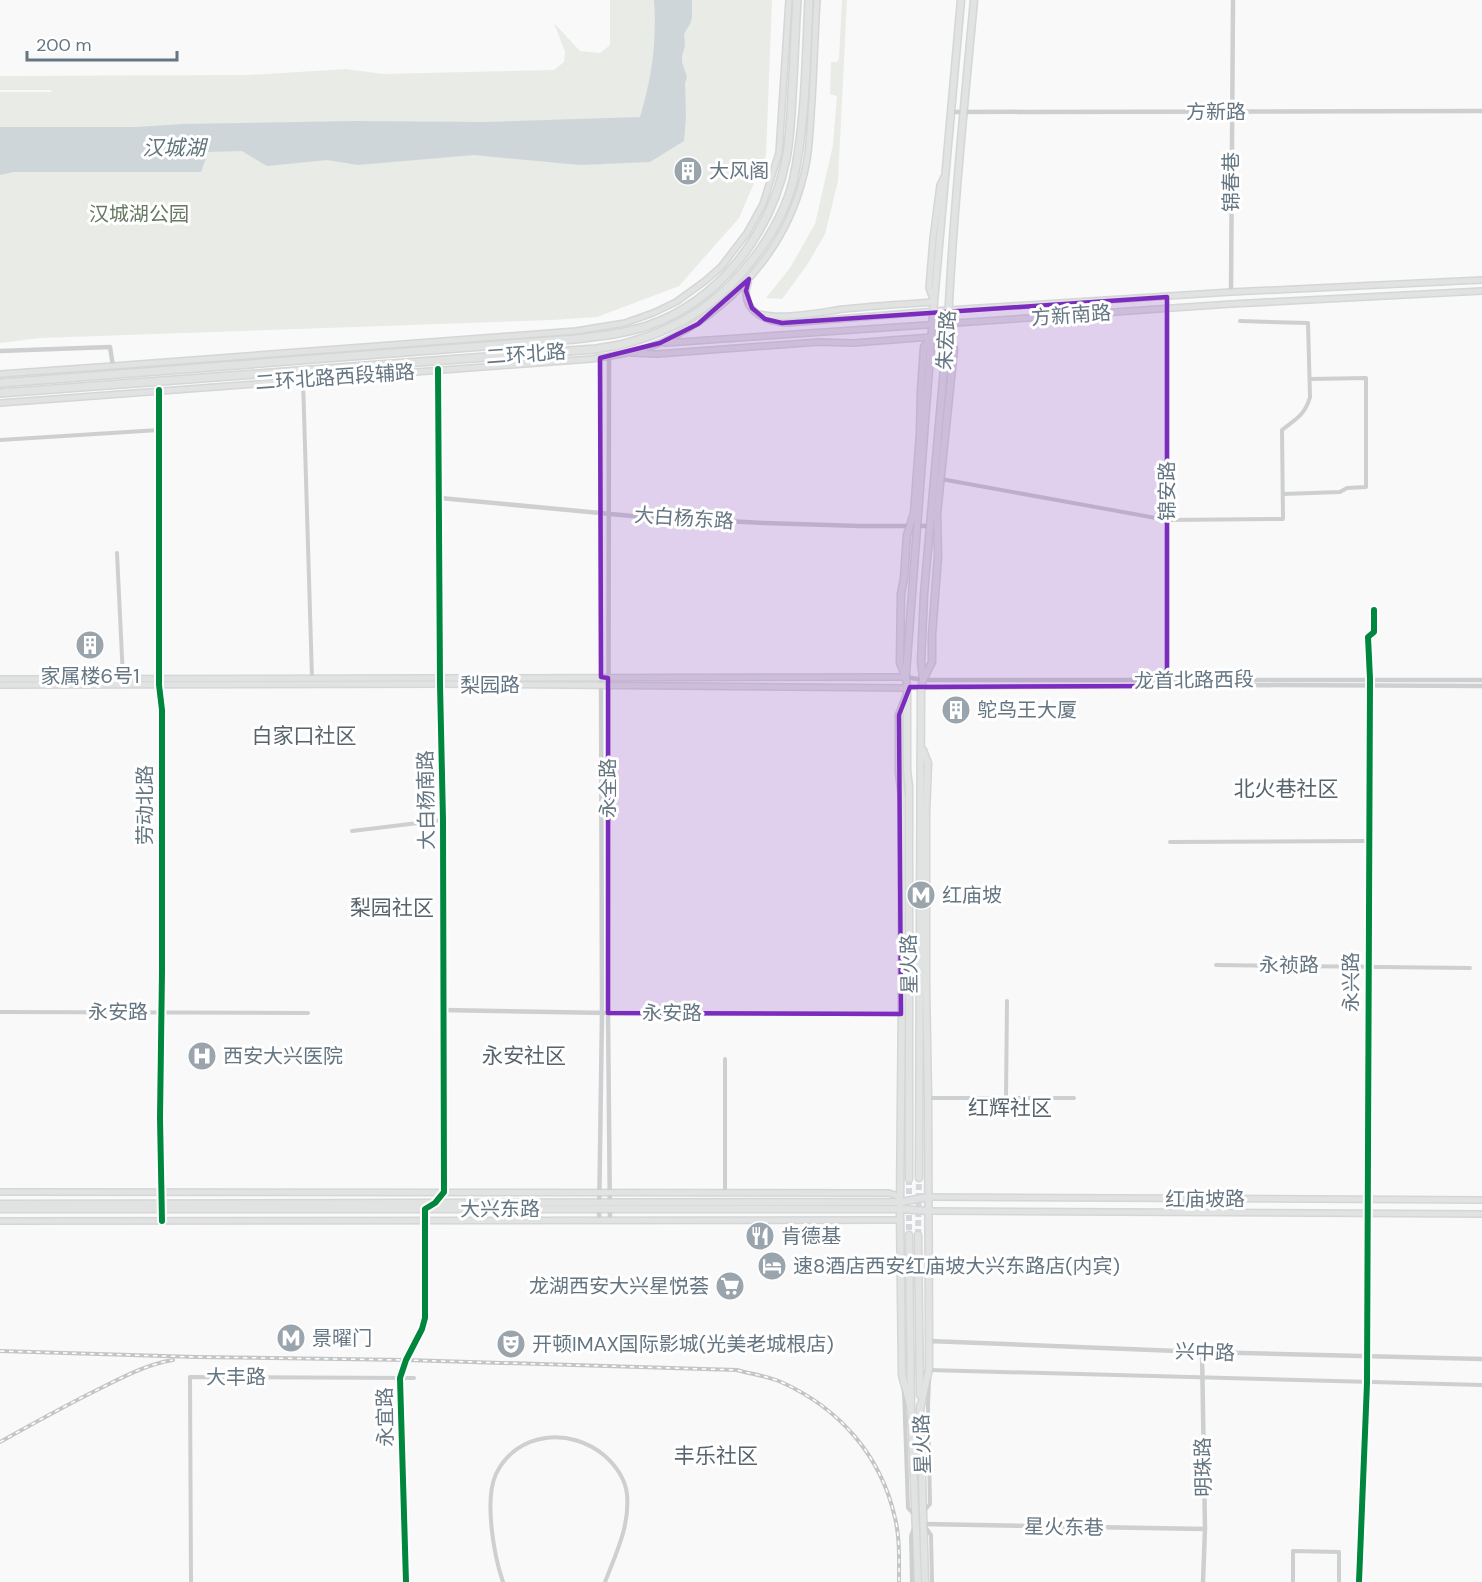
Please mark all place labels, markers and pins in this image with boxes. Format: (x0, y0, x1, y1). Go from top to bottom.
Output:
building icon: 大风阁 (672, 155, 704, 187)
place label: 大风阁 (709, 158, 769, 184)
building icon: 家属楼6号1 (74, 629, 106, 661)
place label: 家属楼6号1 (41, 663, 139, 689)
building icon: 鸵鸟王大厦 (940, 694, 972, 726)
place label: 鸵鸟王大厦 (977, 697, 1077, 723)
metro station icon: 红庙坡 (905, 879, 937, 911)
place label: 红庙坡 (942, 882, 1002, 908)
hospital icon: 西安大兴医院 (186, 1040, 218, 1072)
place label: 西安大兴医院 (223, 1043, 343, 1069)
restaurant icon: 肯德基 (744, 1220, 776, 1252)
place label: 肯德基 (781, 1223, 841, 1249)
hotel icon: 速8酒店西安红庙坡大兴东路店(内宾) (756, 1250, 788, 1282)
place label: 速8酒店西安红庙坡大兴东路店(内宾) (793, 1253, 1120, 1279)
supermarket icon: 龙湖西安大兴星悦荟 (714, 1270, 746, 1302)
place label: 龙湖西安大兴星悦荟 (529, 1273, 709, 1299)
metro station icon: 景曜门 (275, 1322, 307, 1354)
place label: 景曜门 (312, 1325, 372, 1351)
theatre icon: 开顿IMAX国际影城(光美老城根店) (495, 1328, 527, 1360)
place label: 开顿IMAX国际影城(光美老城根店) (532, 1331, 834, 1357)

